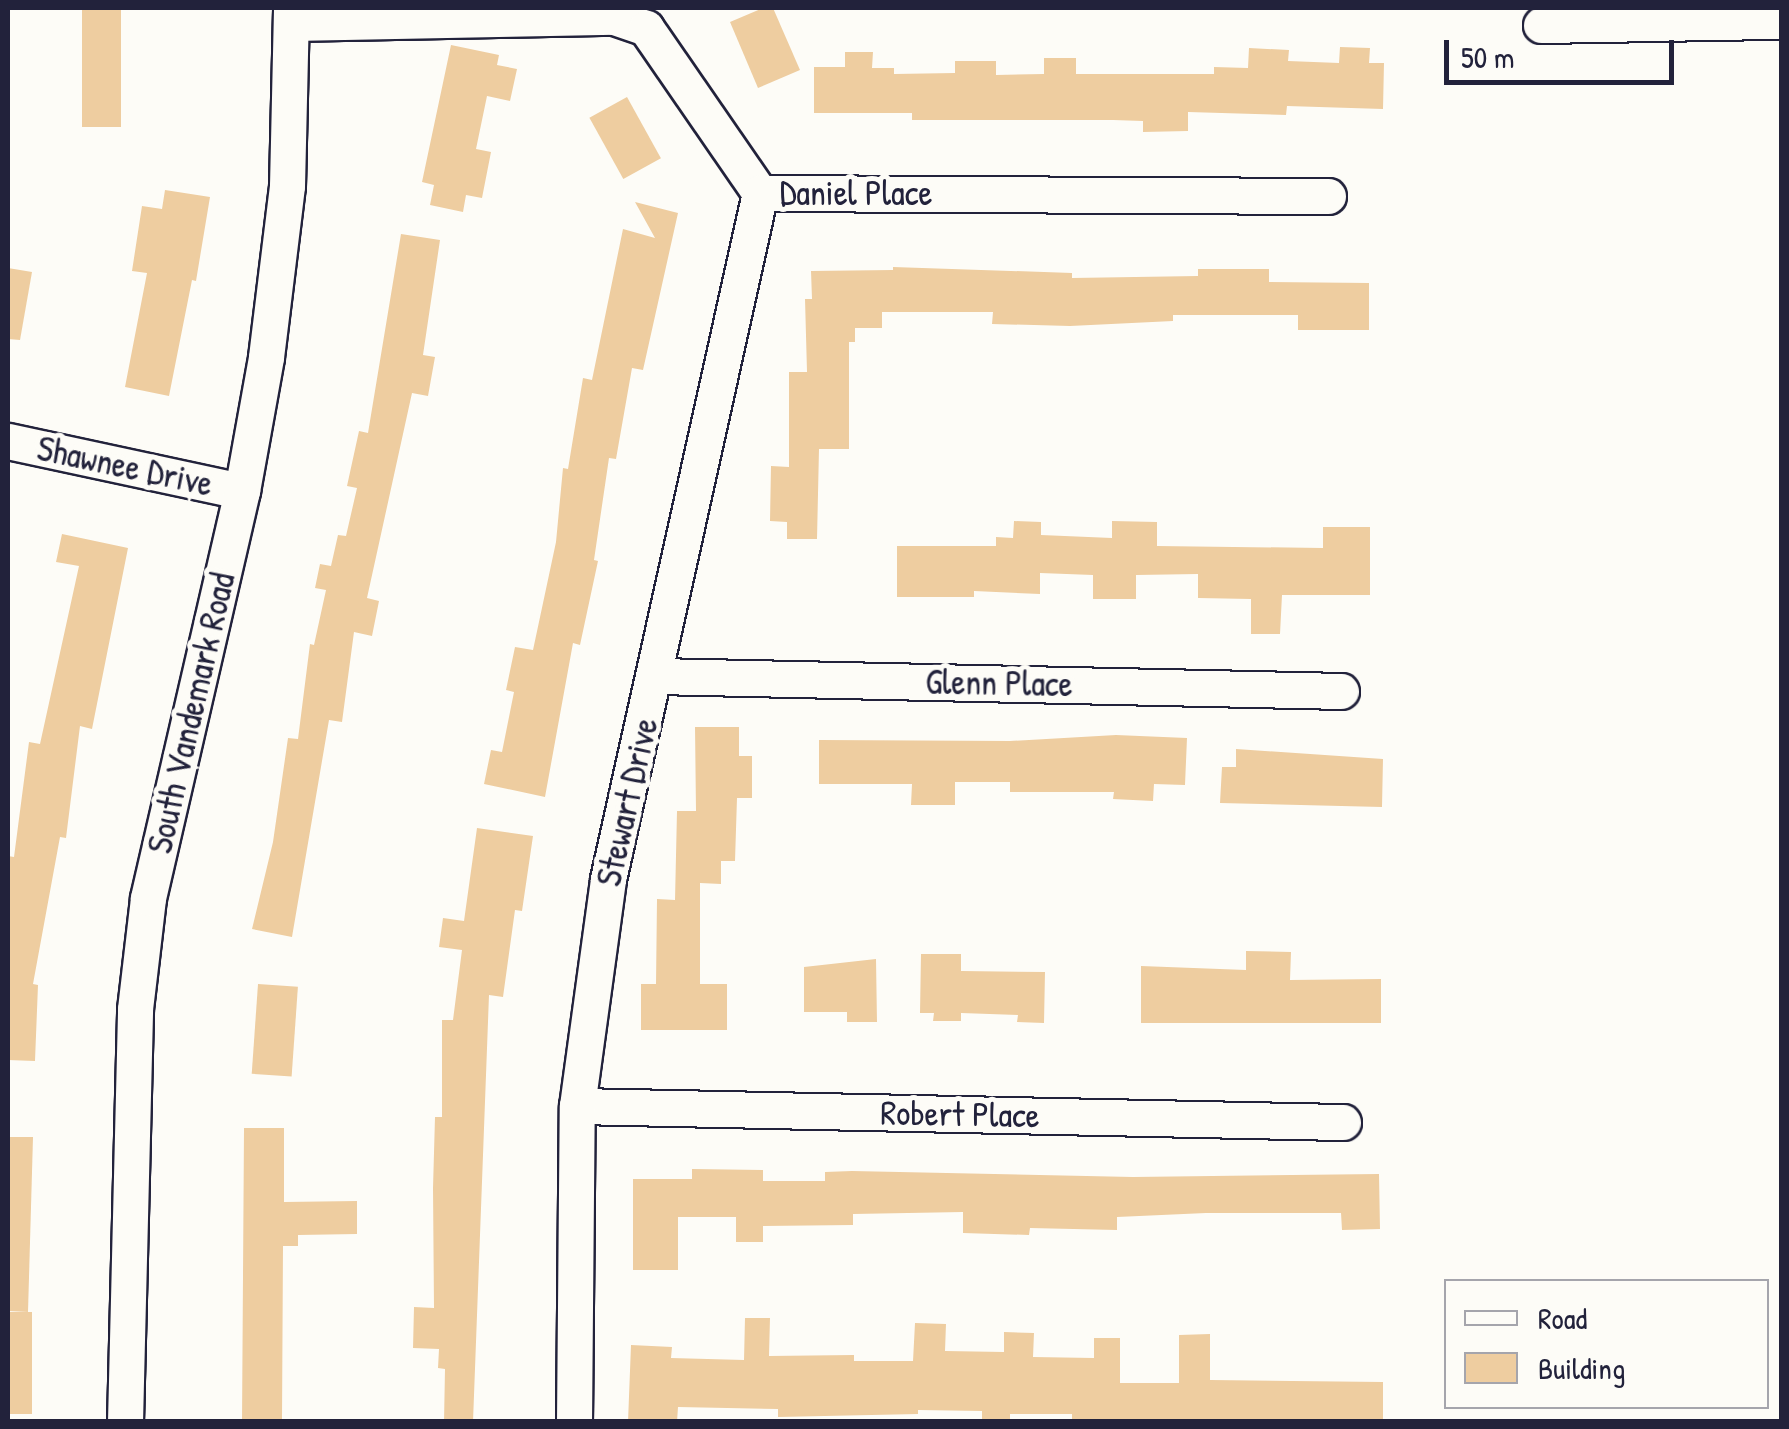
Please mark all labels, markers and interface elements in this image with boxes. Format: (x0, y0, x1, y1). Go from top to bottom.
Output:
scale bar (1449, 20, 1679, 82)
text: 50 m (1461, 37, 1514, 77)
street label: Daniel Place (780, 172, 932, 214)
street label: Shawnee Drive (33, 427, 217, 505)
street label: South Vandemark Road (138, 569, 244, 857)
street label: Glenn Place (925, 661, 1073, 705)
street label: Stewart Drive (587, 714, 667, 890)
street label: Robert Place (880, 1092, 1040, 1136)
legend (1444, 1279, 1769, 1409)
text: Road (1538, 1298, 1587, 1338)
text: Building (1538, 1348, 1625, 1388)

